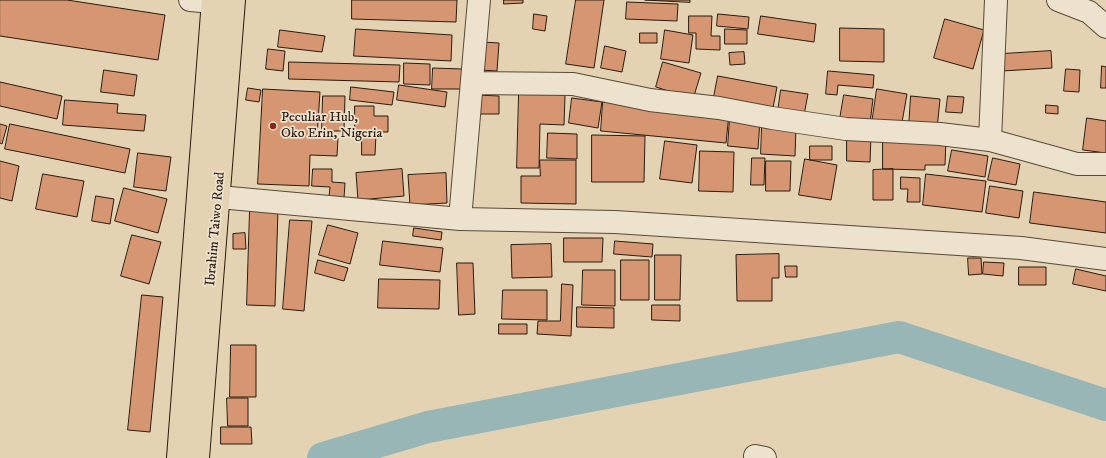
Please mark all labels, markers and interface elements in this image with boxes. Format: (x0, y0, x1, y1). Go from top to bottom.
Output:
place label: Peculiar Hub, Oko Erin, Nigeria (281, 110, 382, 142)
marker: Peculiar Hub, Oko Erin, Nigeria (268, 121, 278, 131)
street label: Ibrahim Taiwo Road (203, 171, 229, 287)

